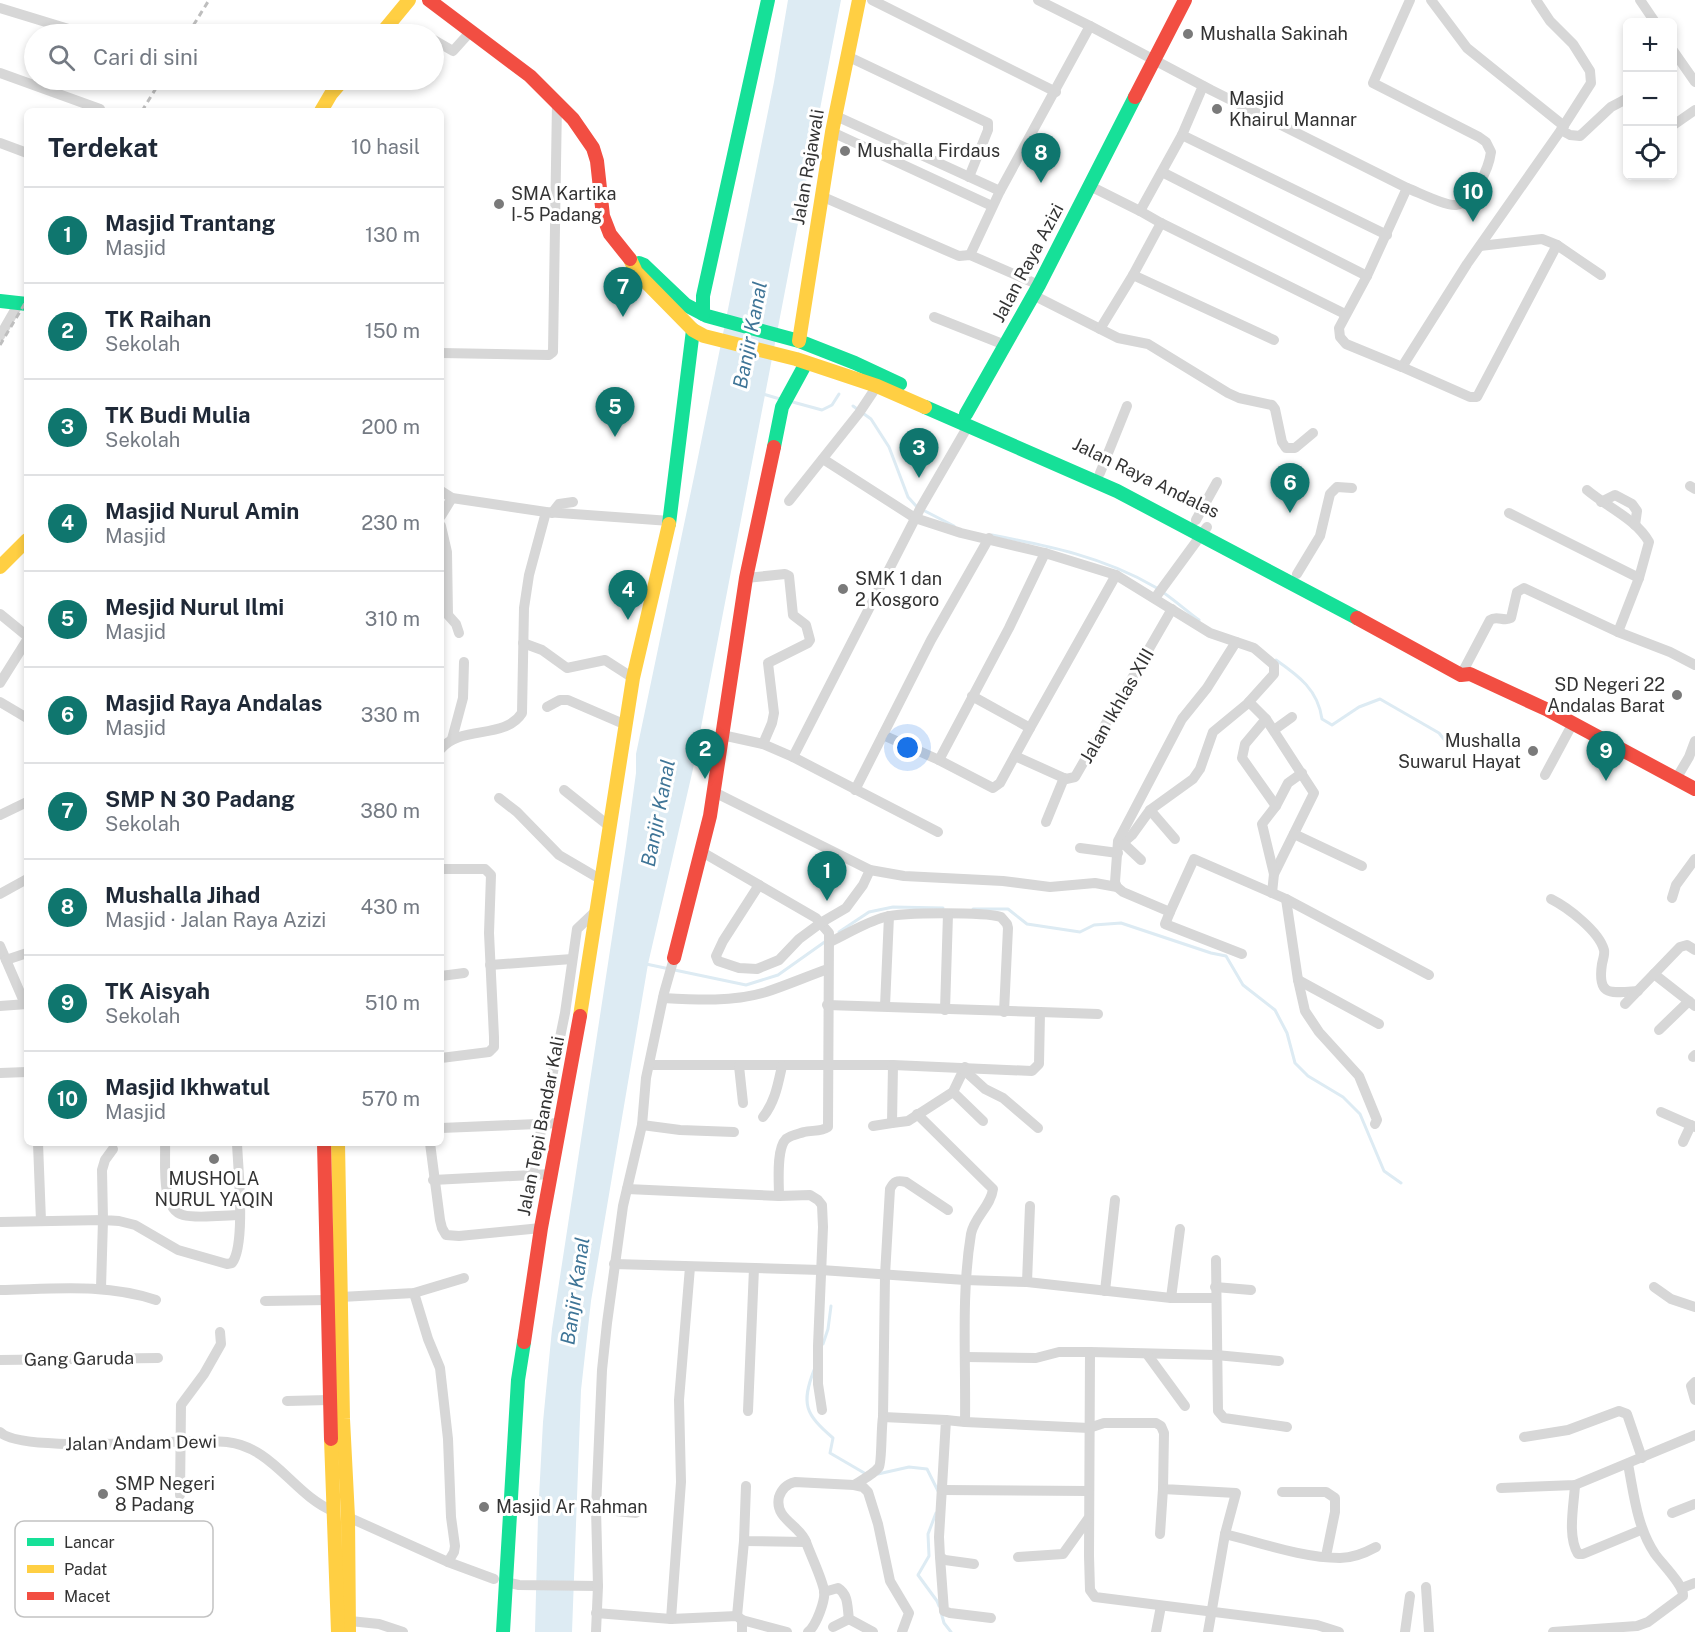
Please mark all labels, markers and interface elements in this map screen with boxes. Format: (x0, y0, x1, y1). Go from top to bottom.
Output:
map controls (1623, 18, 1677, 180)
button: + (1623, 18, 1677, 72)
place label: Mushalla Sakinah (1200, 23, 1348, 44)
search box (24, 24, 444, 90)
marker: Mushalla Sakinah (1181, 27, 1195, 41)
icon: search (45, 41, 78, 74)
text: Cari di sini (93, 44, 198, 70)
button: − (1623, 72, 1677, 126)
place label: Masjid Khairul Mannar (1229, 88, 1357, 130)
marker: Masjid Khairul Mannar (1210, 102, 1224, 116)
street label: Jalan Rajawali (787, 107, 828, 226)
button: locate (1623, 126, 1677, 180)
text: Terdekat (48, 132, 158, 163)
pin: 8 (1022, 134, 1060, 183)
text: 10 hasil (351, 135, 420, 159)
place label: Mushalla Firdaus (857, 140, 1000, 161)
marker: Mushalla Firdaus (838, 144, 852, 158)
pin: 10 (1454, 172, 1492, 222)
place label: SMA Kartika I-5 Padang (511, 183, 616, 225)
marker: SMA Kartika I-5 Padang (492, 197, 506, 211)
street label: Jalan Raya Azizi (987, 200, 1068, 326)
text: Masjid Trantang (105, 210, 275, 236)
text: 1 (63, 223, 72, 247)
text: 130 m (365, 223, 420, 247)
text: Masjid (105, 236, 166, 260)
pin: 7 (604, 268, 642, 317)
water label: Banjir Kanal (728, 279, 772, 391)
text: TK Raihan (105, 306, 211, 332)
text: 2 (61, 319, 74, 343)
text: 150 m (365, 319, 420, 343)
text: Sekolah (105, 332, 180, 356)
pin: 5 (596, 388, 634, 437)
text: TK Budi Mulia (105, 402, 251, 428)
text: 3 (61, 415, 74, 439)
text: 200 m (362, 415, 420, 439)
text: Sekolah (105, 428, 180, 452)
pin: 3 (900, 428, 938, 478)
street label: Jalan Raya Andalas (1069, 433, 1223, 522)
pin: 6 (1270, 464, 1310, 513)
text: Masjid Nurul Amin (105, 498, 299, 524)
text: 4 (61, 511, 74, 535)
text: 230 m (361, 511, 420, 535)
text: Masjid (105, 524, 166, 548)
place label: SMK 1 dan 2 Kosgoro (855, 568, 942, 610)
pin: 4 (608, 570, 648, 620)
marker: SMK 1 dan 2 Kosgoro (836, 582, 850, 596)
text: Mesjid Nurul Ilmi (105, 594, 284, 620)
text: 5 (61, 607, 74, 631)
text: 310 m (365, 607, 420, 631)
text: Masjid (105, 620, 166, 644)
street label: Jalan Ikhlas XIII (1075, 645, 1158, 767)
place label: SD Negeri 22 Andalas Barat (1547, 674, 1665, 716)
marker: SD Negeri 22 Andalas Barat (1670, 688, 1684, 702)
text: Masjid Raya Andalas (105, 690, 322, 716)
text: 6 (61, 703, 74, 727)
text: 330 m (361, 703, 420, 727)
text: Masjid (105, 716, 166, 740)
pin: 2 (686, 730, 724, 779)
place label: Mushalla Suwarul Hayat (1398, 730, 1521, 772)
pin: 9 (1586, 732, 1626, 781)
your location (893, 733, 922, 762)
marker: Mushalla Suwarul Hayat (1526, 744, 1540, 758)
water label: Banjir Kanal (636, 757, 680, 869)
text: SMP N 30 Padang (105, 786, 295, 812)
text: 7 (61, 799, 74, 823)
text: 380 m (360, 799, 420, 823)
text: Sekolah (105, 812, 180, 836)
pin: 1 (808, 852, 846, 901)
text: Mushalla Jihad (105, 882, 260, 908)
text: 8 (61, 895, 74, 919)
text: 430 m (361, 895, 420, 919)
text: Masjid · Jalan Raya Azizi (105, 908, 326, 932)
text: TK Aisyah (105, 978, 210, 1004)
text: 9 (61, 991, 74, 1015)
text: 510 m (365, 991, 420, 1015)
text: Sekolah (105, 1004, 180, 1028)
street label: Jalan Tepi Bandar Kali (513, 1034, 568, 1218)
text: Masjid Ikhwatul (105, 1074, 270, 1100)
text: 10 (57, 1087, 78, 1111)
text: 570 m (361, 1087, 420, 1111)
text: Masjid (105, 1100, 166, 1124)
marker: MUSHOLA NURUL YAQIN (207, 1152, 221, 1166)
place label: MUSHOLA NURUL YAQIN (154, 1168, 274, 1210)
water label: Banjir Kanal (556, 1235, 594, 1347)
street label: Gang Garuda (24, 1347, 134, 1370)
street label: Jalan Andam Dewi (65, 1431, 217, 1454)
place label: SMP Negeri 8 Padang (115, 1473, 215, 1515)
marker: SMP Negeri 8 Padang (96, 1487, 110, 1501)
place label: Masjid Ar Rahman (496, 1496, 648, 1517)
marker: Masjid Ar Rahman (477, 1500, 491, 1514)
legend (15, 1521, 213, 1617)
text: Lancar (64, 1533, 115, 1552)
text: Padat (64, 1560, 107, 1579)
text: Macet (64, 1587, 111, 1606)

